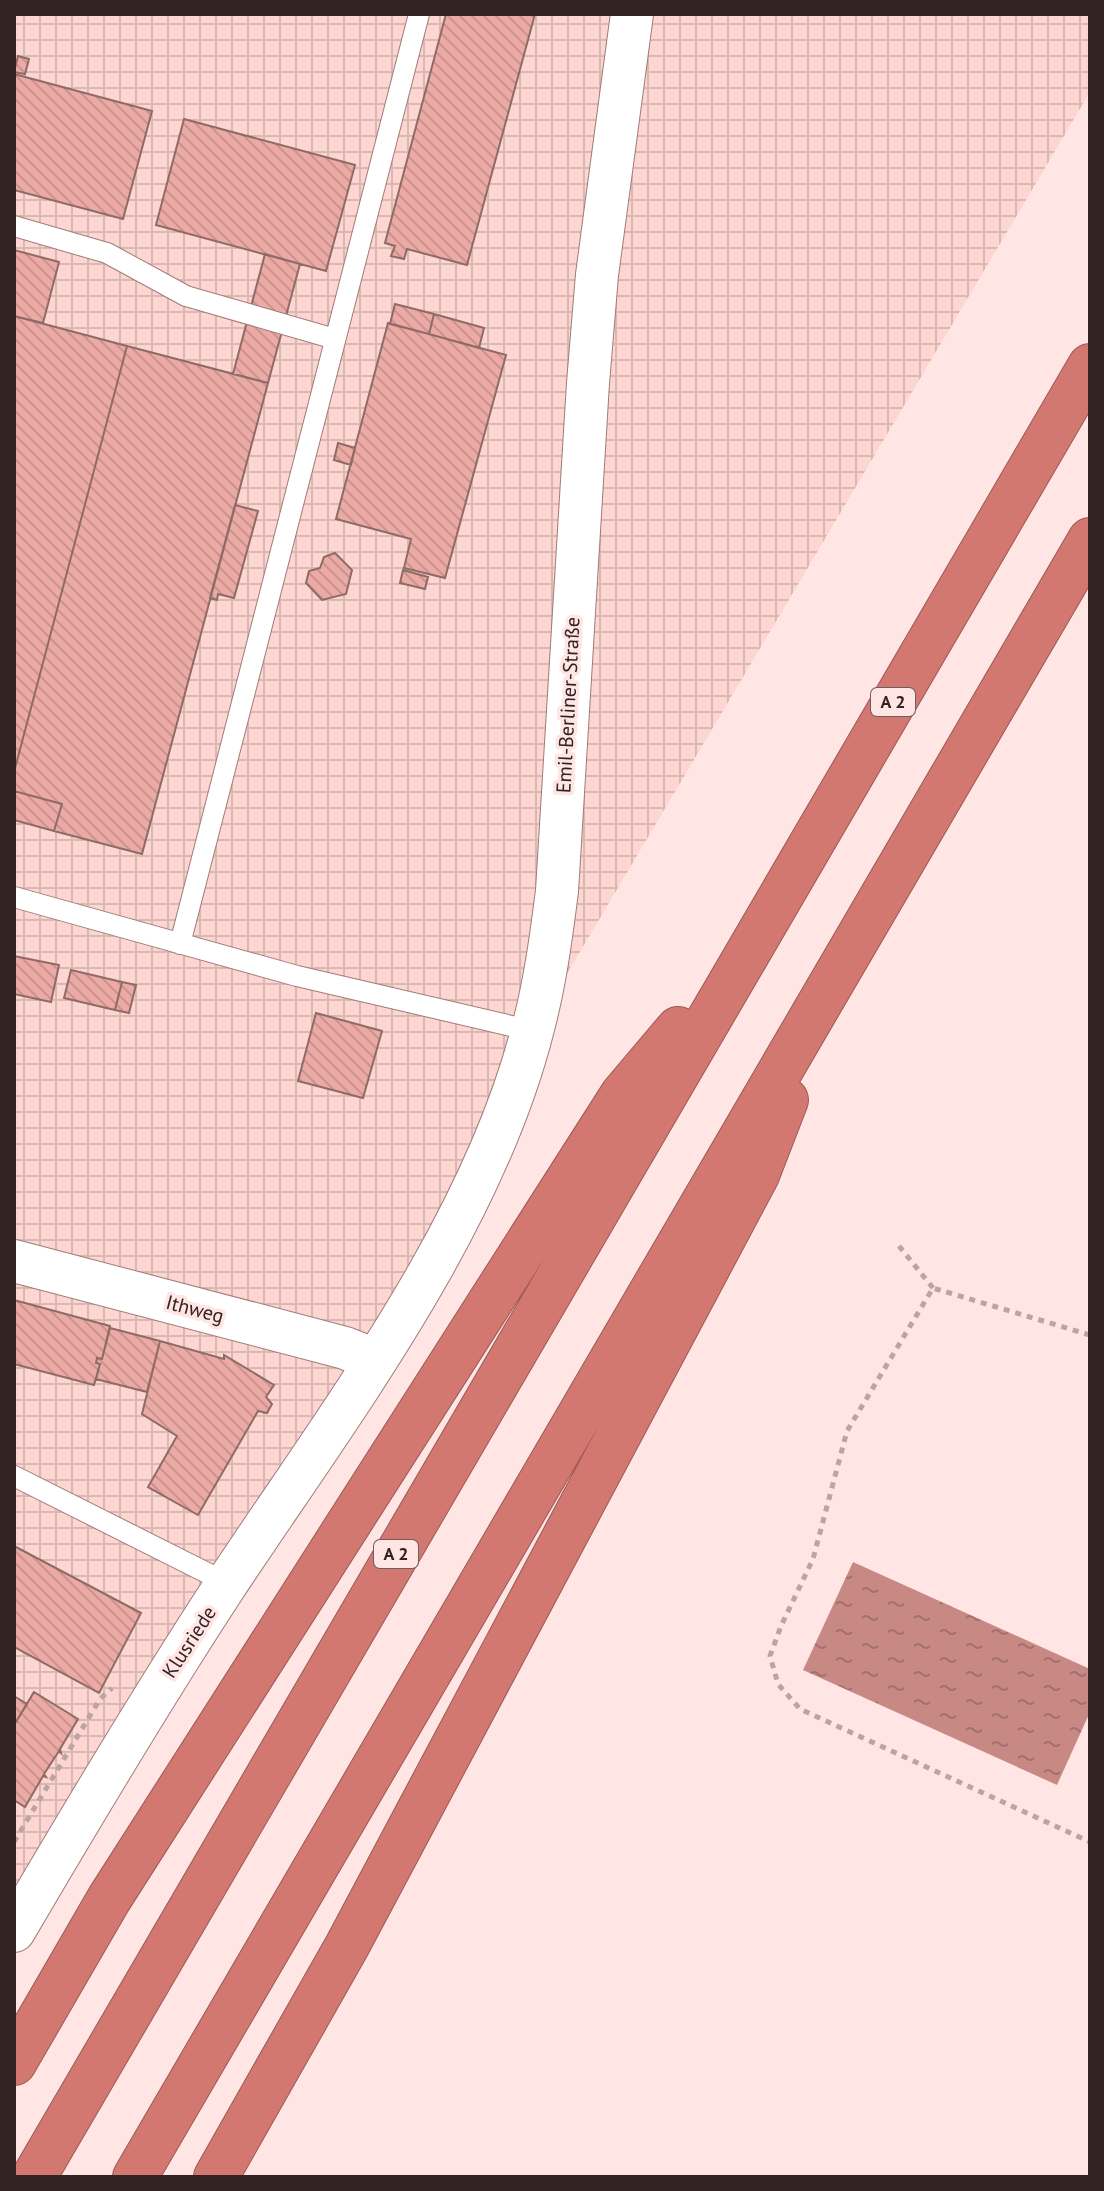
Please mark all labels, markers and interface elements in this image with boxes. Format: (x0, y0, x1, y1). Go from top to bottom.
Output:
street label: Emil-Berliner-Straße (550, 616, 586, 794)
road number: A 2 (871, 688, 915, 716)
street label: Ithweg (163, 1289, 227, 1329)
road number: A 2 (374, 1540, 418, 1568)
street label: Klusriede (156, 1601, 222, 1683)

